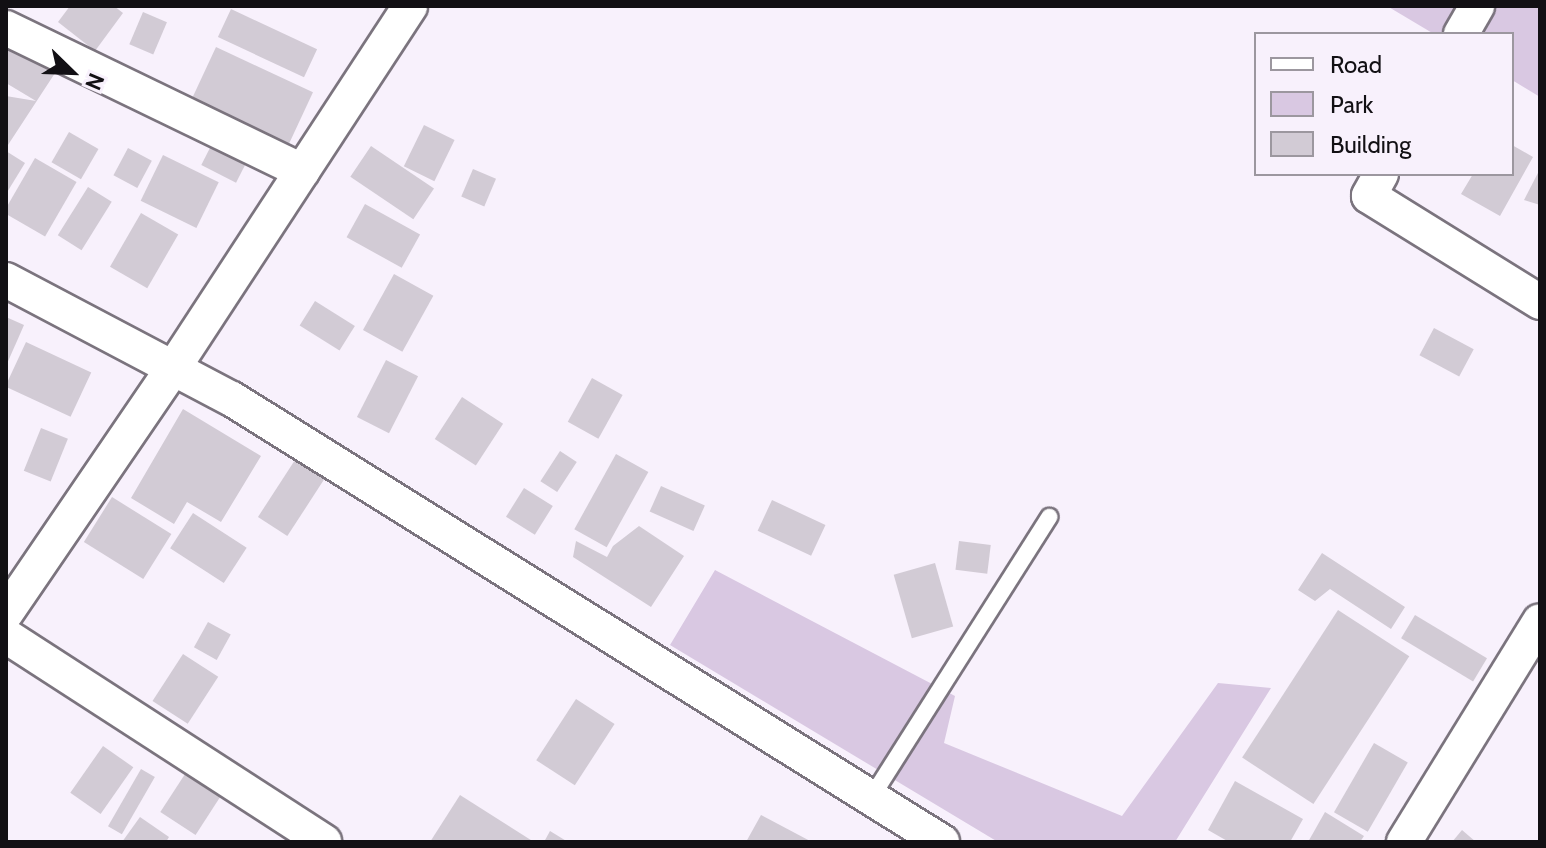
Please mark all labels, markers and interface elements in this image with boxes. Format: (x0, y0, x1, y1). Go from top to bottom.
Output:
north arrow (32, 32, 112, 112)
legend (1254, 32, 1514, 176)
text: Road (1330, 50, 1382, 79)
text: N (79, 69, 110, 94)
text: Park (1330, 90, 1373, 119)
text: Building (1330, 130, 1411, 159)

